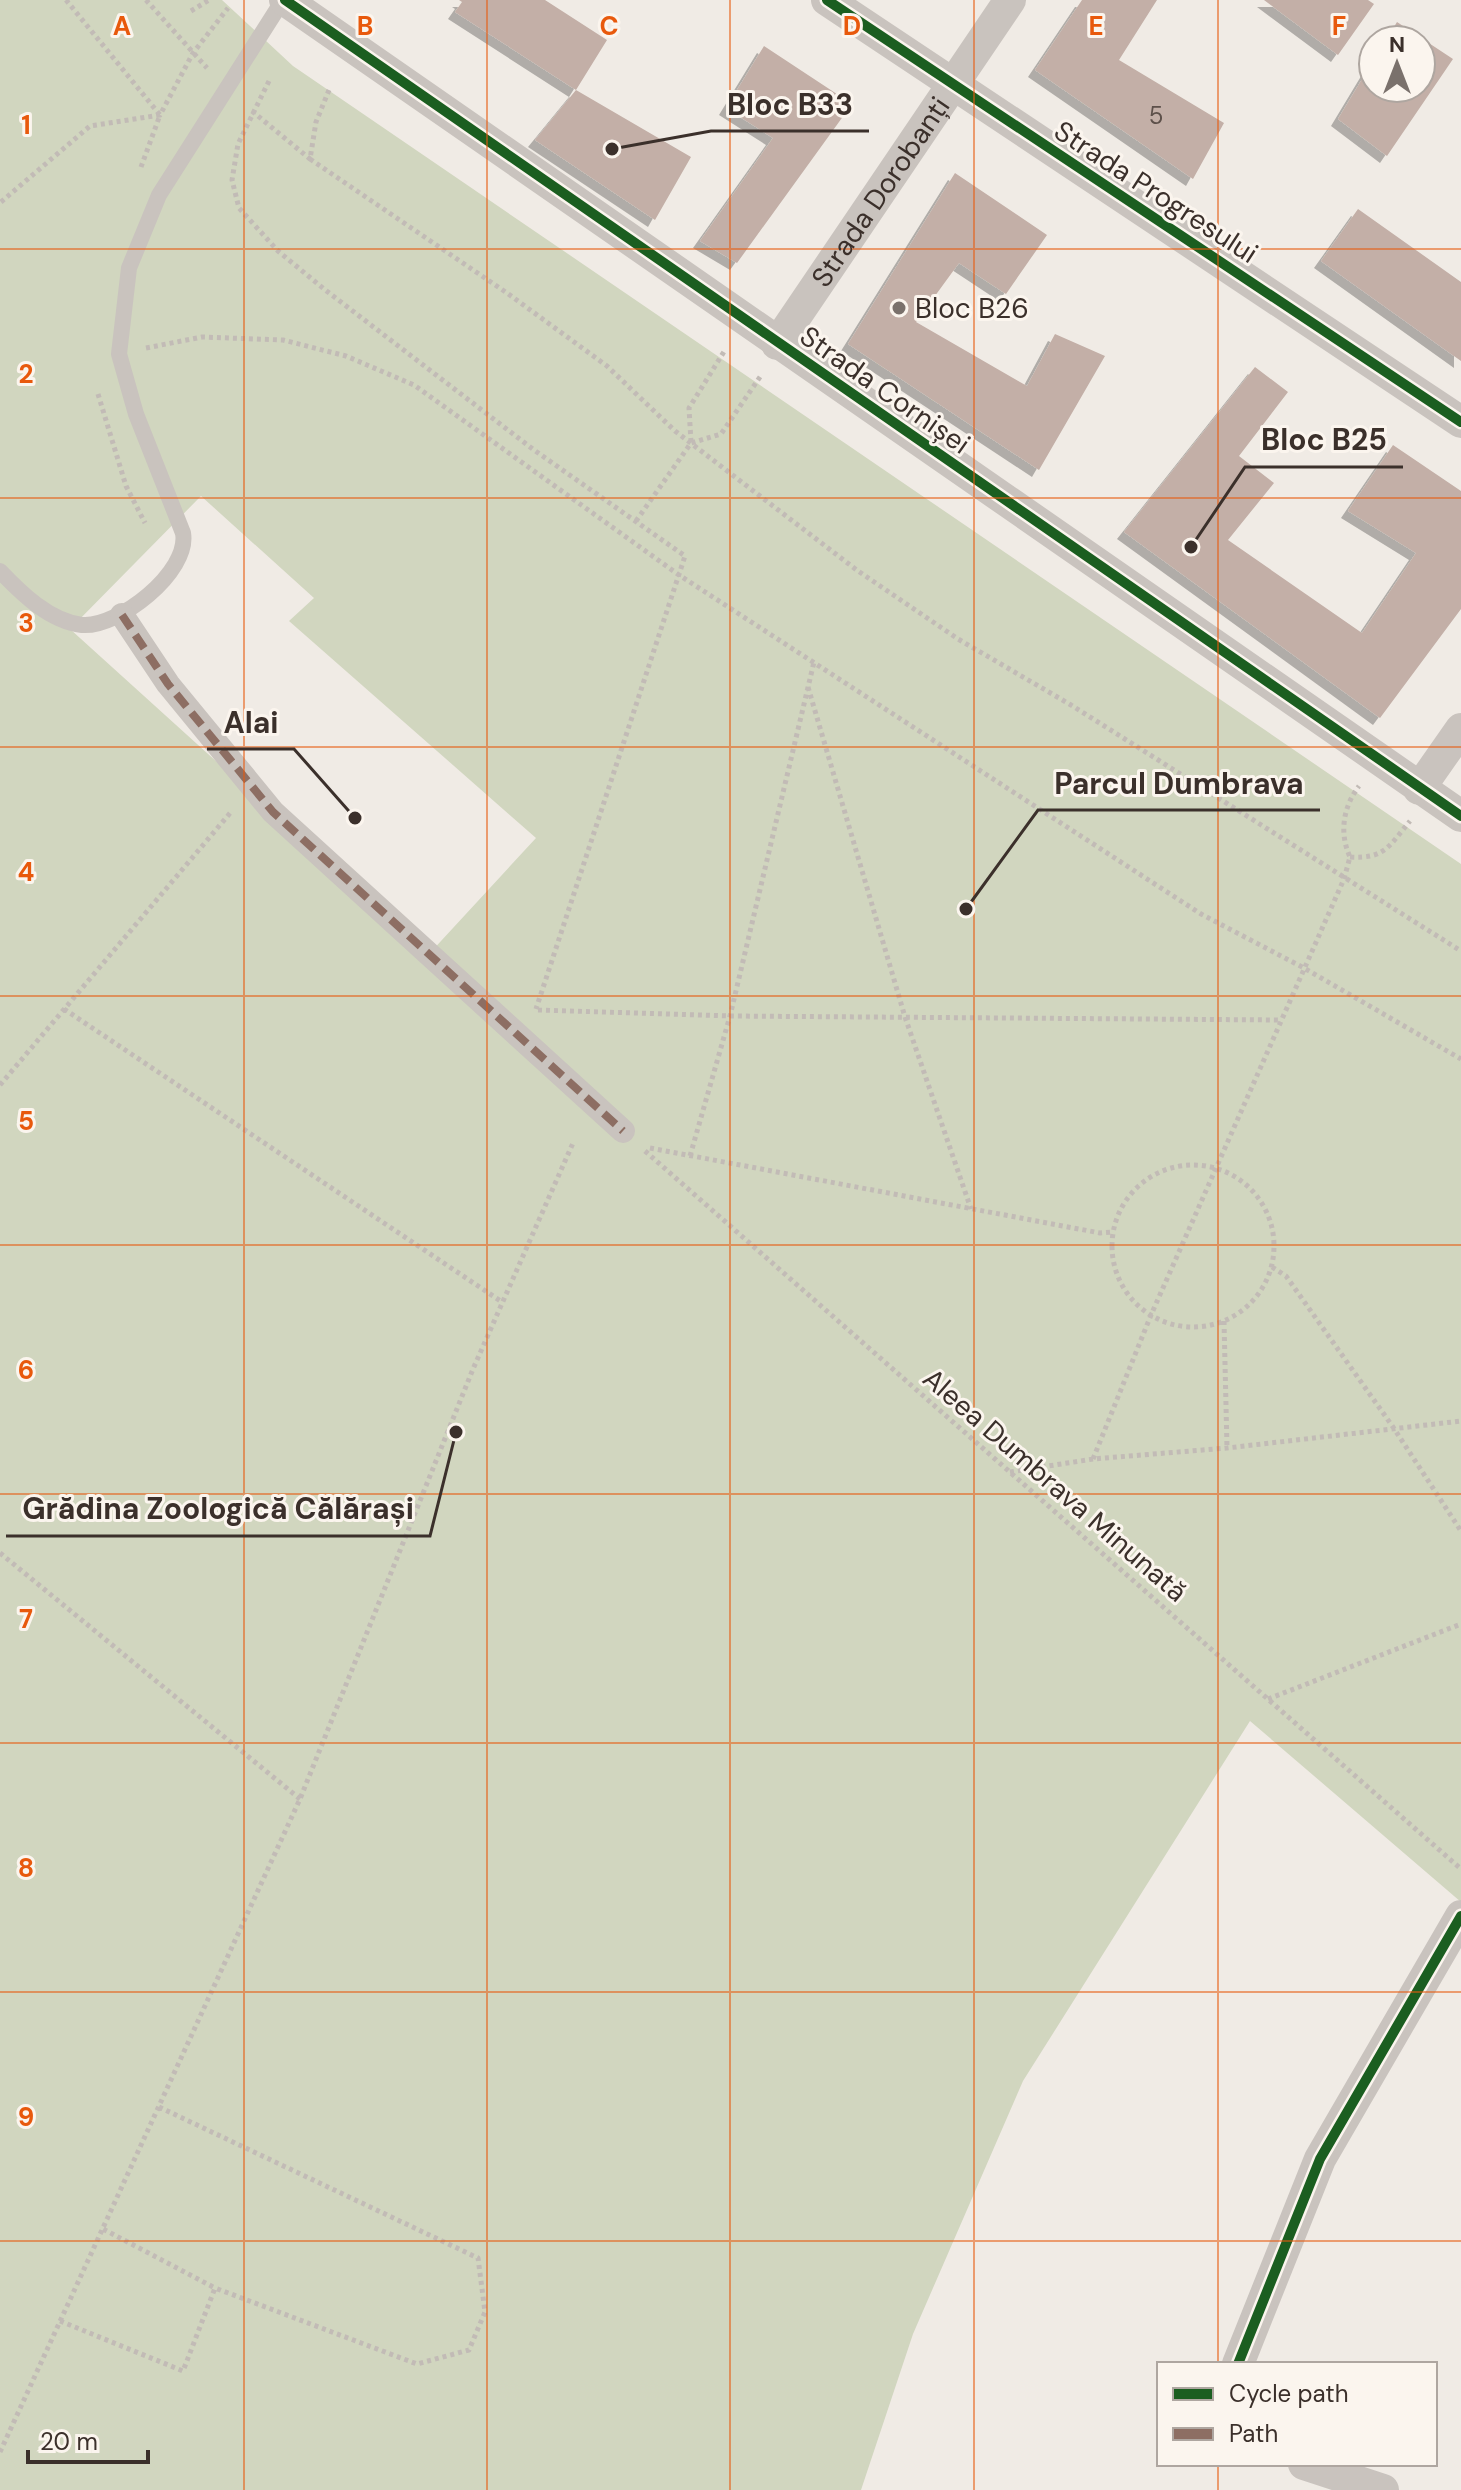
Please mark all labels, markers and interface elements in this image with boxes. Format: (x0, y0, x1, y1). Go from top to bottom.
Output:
text: A (113, 9, 131, 43)
text: B (357, 9, 373, 43)
text: C (599, 9, 619, 43)
text: D (843, 9, 861, 43)
text: E (1088, 9, 1104, 43)
text: F (1332, 9, 1346, 43)
north arrow (1357, 24, 1437, 104)
text: N (1389, 30, 1405, 59)
callout: Bloc B33 (711, 77, 869, 131)
text: Bloc B33 (727, 85, 853, 124)
street label: Strada Dorobanți (803, 89, 958, 294)
house number: 5 (1149, 100, 1163, 131)
text: 1 (21, 108, 31, 142)
street label: Strada Progresului (1047, 112, 1265, 272)
place label: Bloc B26 (915, 290, 1029, 327)
marker: Bloc B26 (890, 299, 908, 317)
street label: Strada Cornișei (793, 318, 977, 462)
text: 2 (18, 357, 34, 391)
callout: Bloc B25 (1245, 413, 1403, 467)
text: Bloc B25 (1261, 420, 1387, 459)
text: 3 (18, 606, 34, 640)
callout: Alai (207, 695, 294, 749)
text: Alai (223, 703, 279, 742)
callout: Parcul Dumbrava (1038, 756, 1320, 810)
text: Parcul Dumbrava (1054, 764, 1304, 803)
text: 4 (18, 855, 34, 889)
text: 5 (18, 1104, 34, 1138)
text: 6 (18, 1353, 34, 1387)
street label: Aleea Dumbrava Minunată (915, 1360, 1195, 1610)
callout: Grădina Zoologică Călărași (6, 1482, 430, 1536)
text: Grădina Zoologică Călărași (22, 1489, 414, 1528)
text: 7 (19, 1602, 33, 1636)
text: 8 (18, 1851, 34, 1885)
text: 9 (18, 2100, 34, 2134)
legend (1157, 2362, 1437, 2466)
text: Cycle path (1229, 2378, 1348, 2409)
scale bar (28, 2414, 148, 2464)
text: Path (1229, 2418, 1278, 2449)
text: 20 m (40, 2426, 98, 2457)

